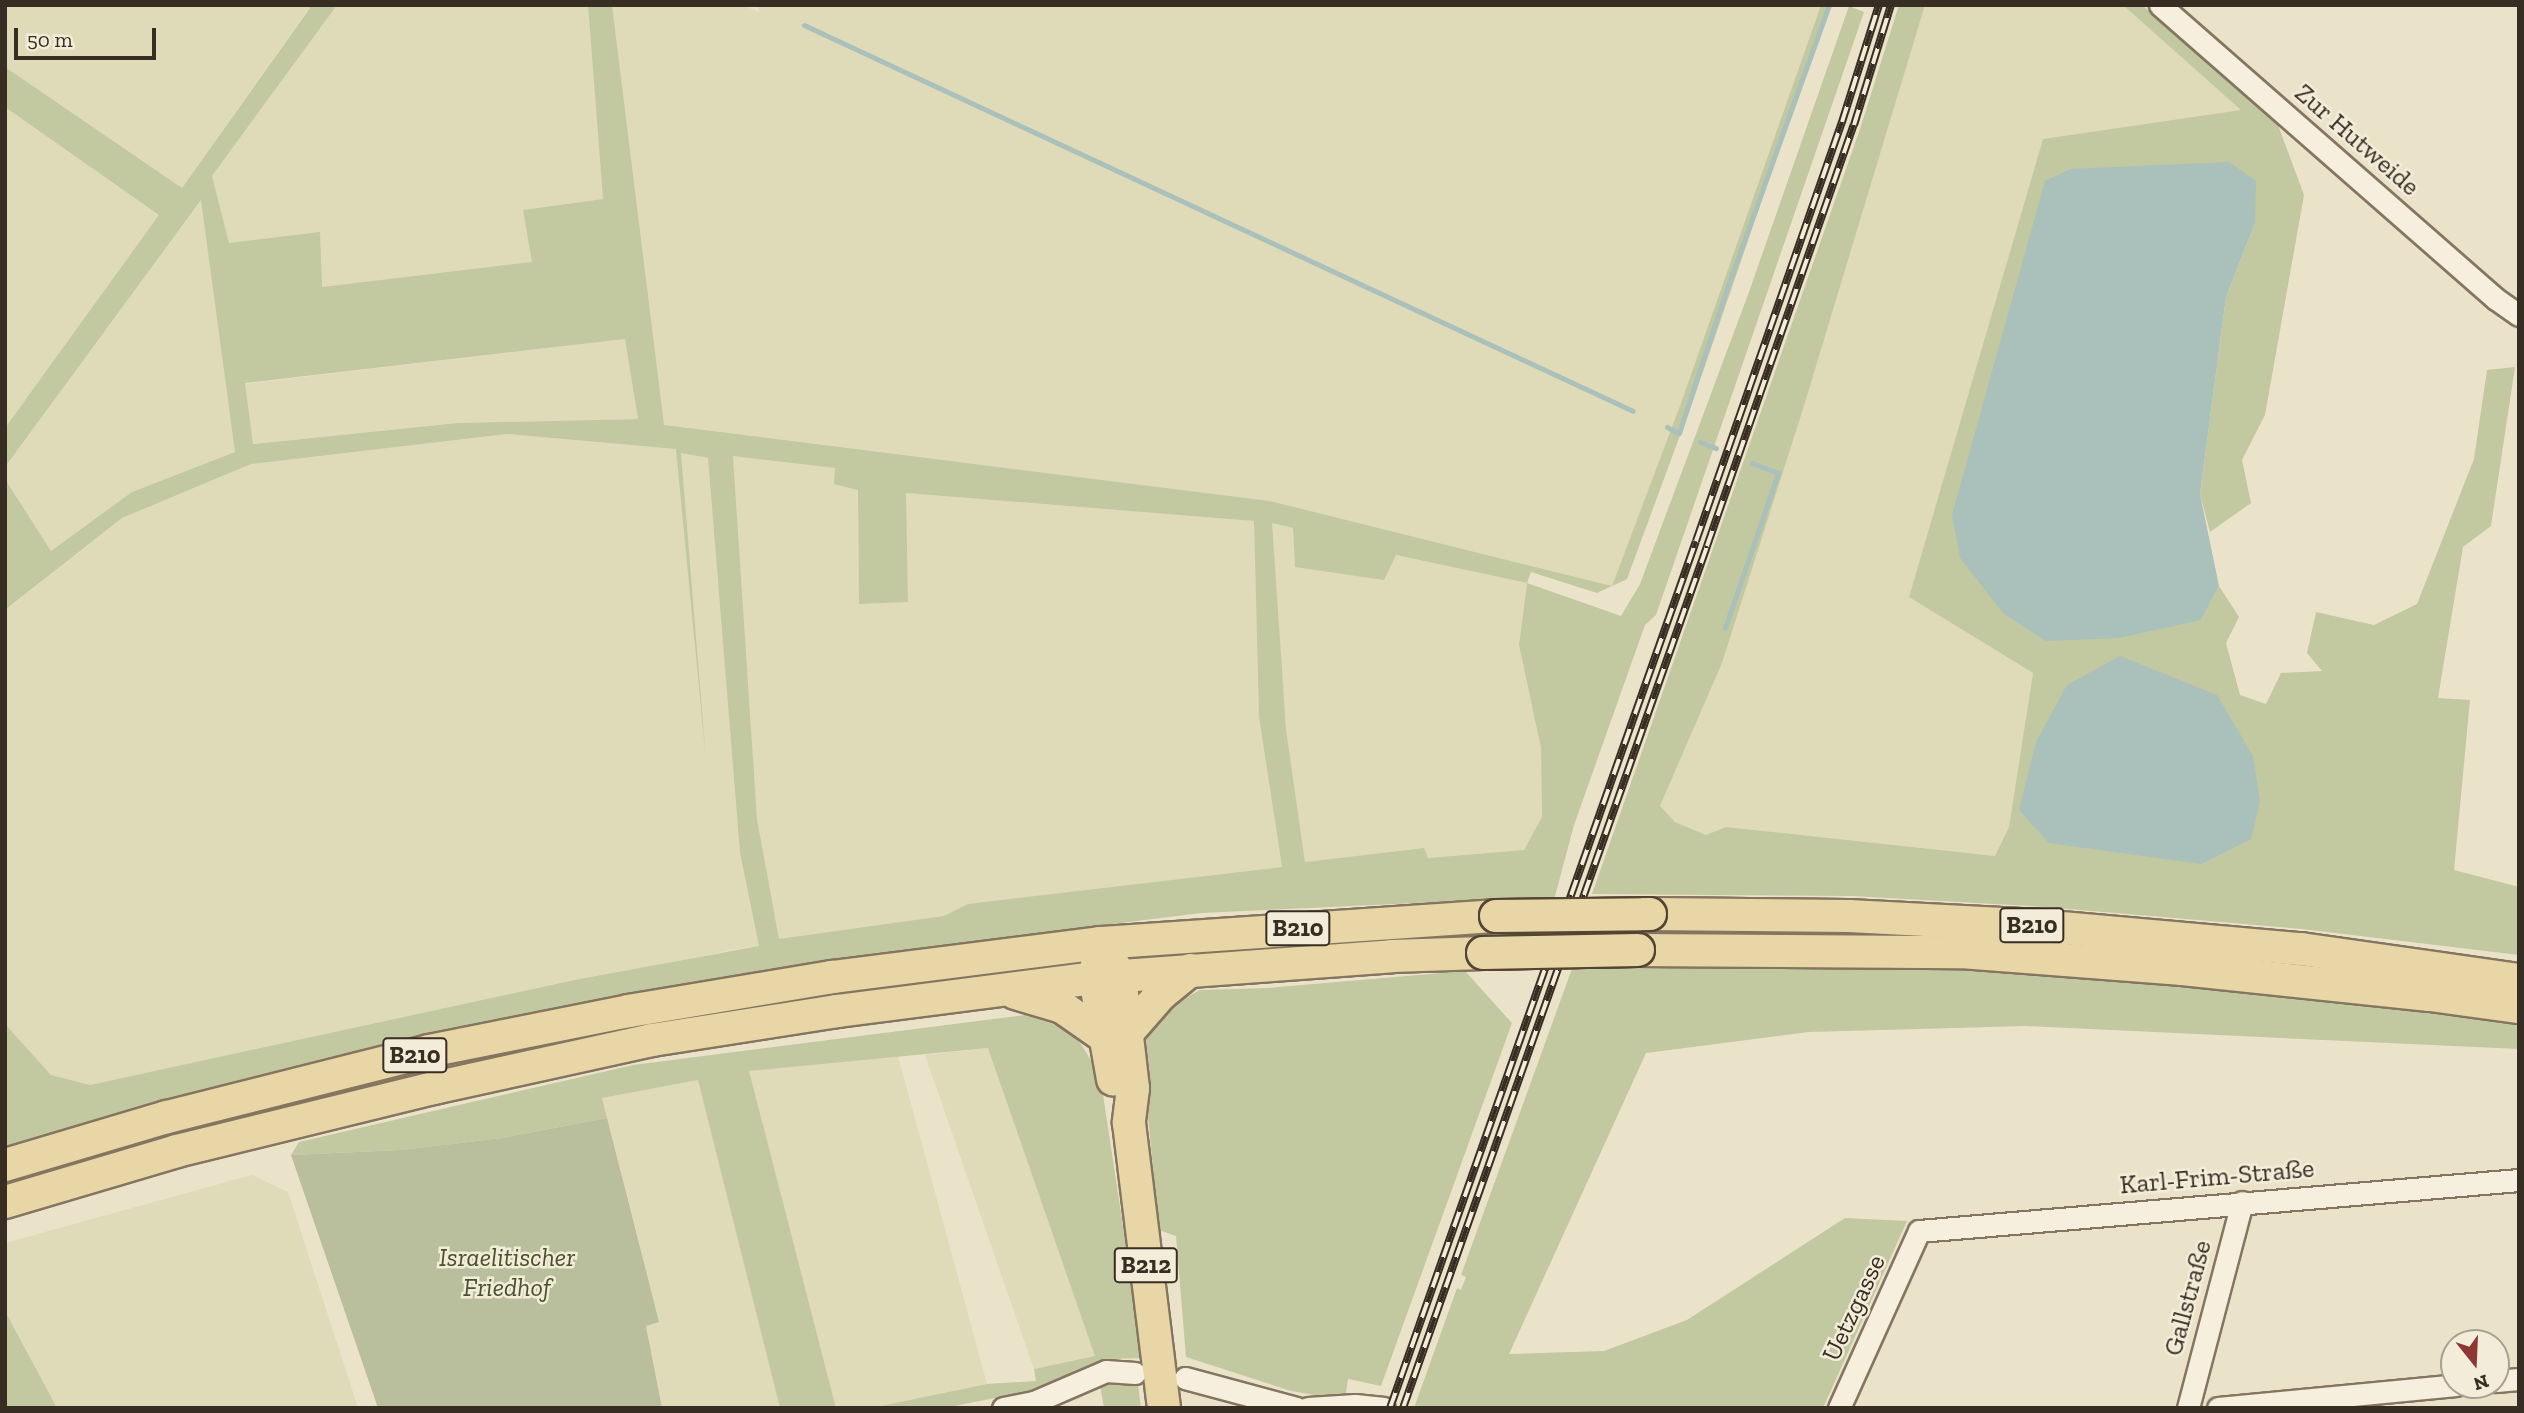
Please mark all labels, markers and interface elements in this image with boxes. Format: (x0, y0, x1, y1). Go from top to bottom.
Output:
scale bar (18, 14, 159, 58)
text: 50 m (27, 27, 73, 52)
street label: Zur Hutweide (2288, 77, 2426, 203)
road number: B210 (1999, 904, 2065, 945)
road number: B210 (1265, 908, 1331, 948)
road number: B210 (382, 1035, 448, 1076)
street label: Karl-Frim-Straße (2119, 1153, 2315, 1201)
street label: Gallstraße (2158, 1237, 2218, 1359)
park label: Israelitischer Friedhof (439, 1242, 575, 1304)
road number: B212 (1113, 1245, 1179, 1286)
street label: Uetzgasse (1816, 1250, 1892, 1366)
north arrow (2440, 1329, 2510, 1399)
text: N (2471, 1369, 2491, 1396)

